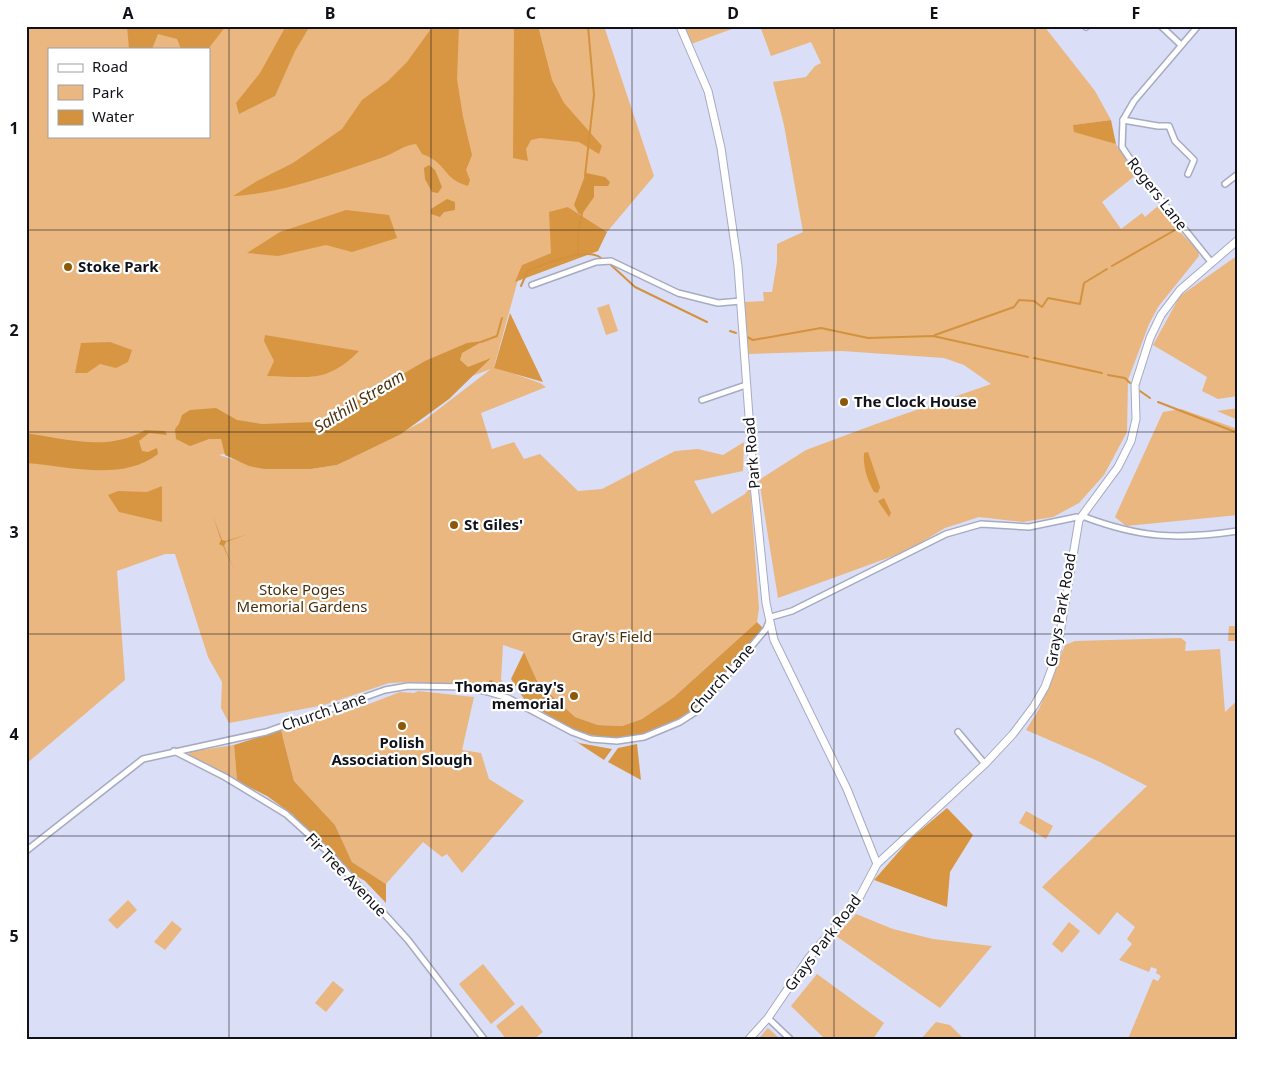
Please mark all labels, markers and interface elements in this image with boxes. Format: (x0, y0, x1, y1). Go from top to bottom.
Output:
text: A (122, 2, 134, 24)
text: B (325, 2, 335, 24)
text: C (526, 2, 536, 24)
text: D (727, 2, 739, 24)
text: E (930, 2, 939, 24)
text: F (1132, 2, 1140, 24)
legend (48, 48, 210, 138)
text: Road (92, 56, 128, 76)
text: Park (92, 82, 124, 102)
text: Water (92, 106, 134, 126)
text: 1 (9, 117, 19, 139)
street label: Rogers Lane (1123, 153, 1193, 234)
place label: Stoke Park (78, 256, 159, 276)
marker: Stoke Park (62, 261, 74, 273)
text: 2 (9, 319, 19, 341)
water label: Salthill Stream (310, 364, 408, 438)
place label: The Clock House (854, 391, 977, 411)
marker: The Clock House (838, 396, 850, 408)
street label: Park Road (738, 417, 764, 490)
place label: St Giles' (464, 514, 523, 534)
marker: St Giles' (448, 519, 460, 531)
text: 3 (9, 521, 19, 543)
street label: Grays Park Road (1040, 551, 1080, 668)
park label: Stoke Poges Memorial Gardens (237, 579, 367, 616)
park label: Gray's Field (572, 626, 652, 646)
street label: Church Lane (684, 639, 758, 718)
place label: Thomas Gray's memorial (455, 676, 564, 713)
street label: Church Lane (279, 687, 369, 735)
marker: Thomas Gray's memorial (568, 690, 580, 702)
marker: Polish Association Slough (396, 720, 408, 732)
text: 4 (9, 723, 19, 745)
place label: Polish Association Slough (331, 732, 473, 769)
street label: Fir Tree Avenue (302, 828, 392, 920)
street label: Grays Park Road (779, 890, 865, 995)
text: 5 (9, 925, 19, 947)

